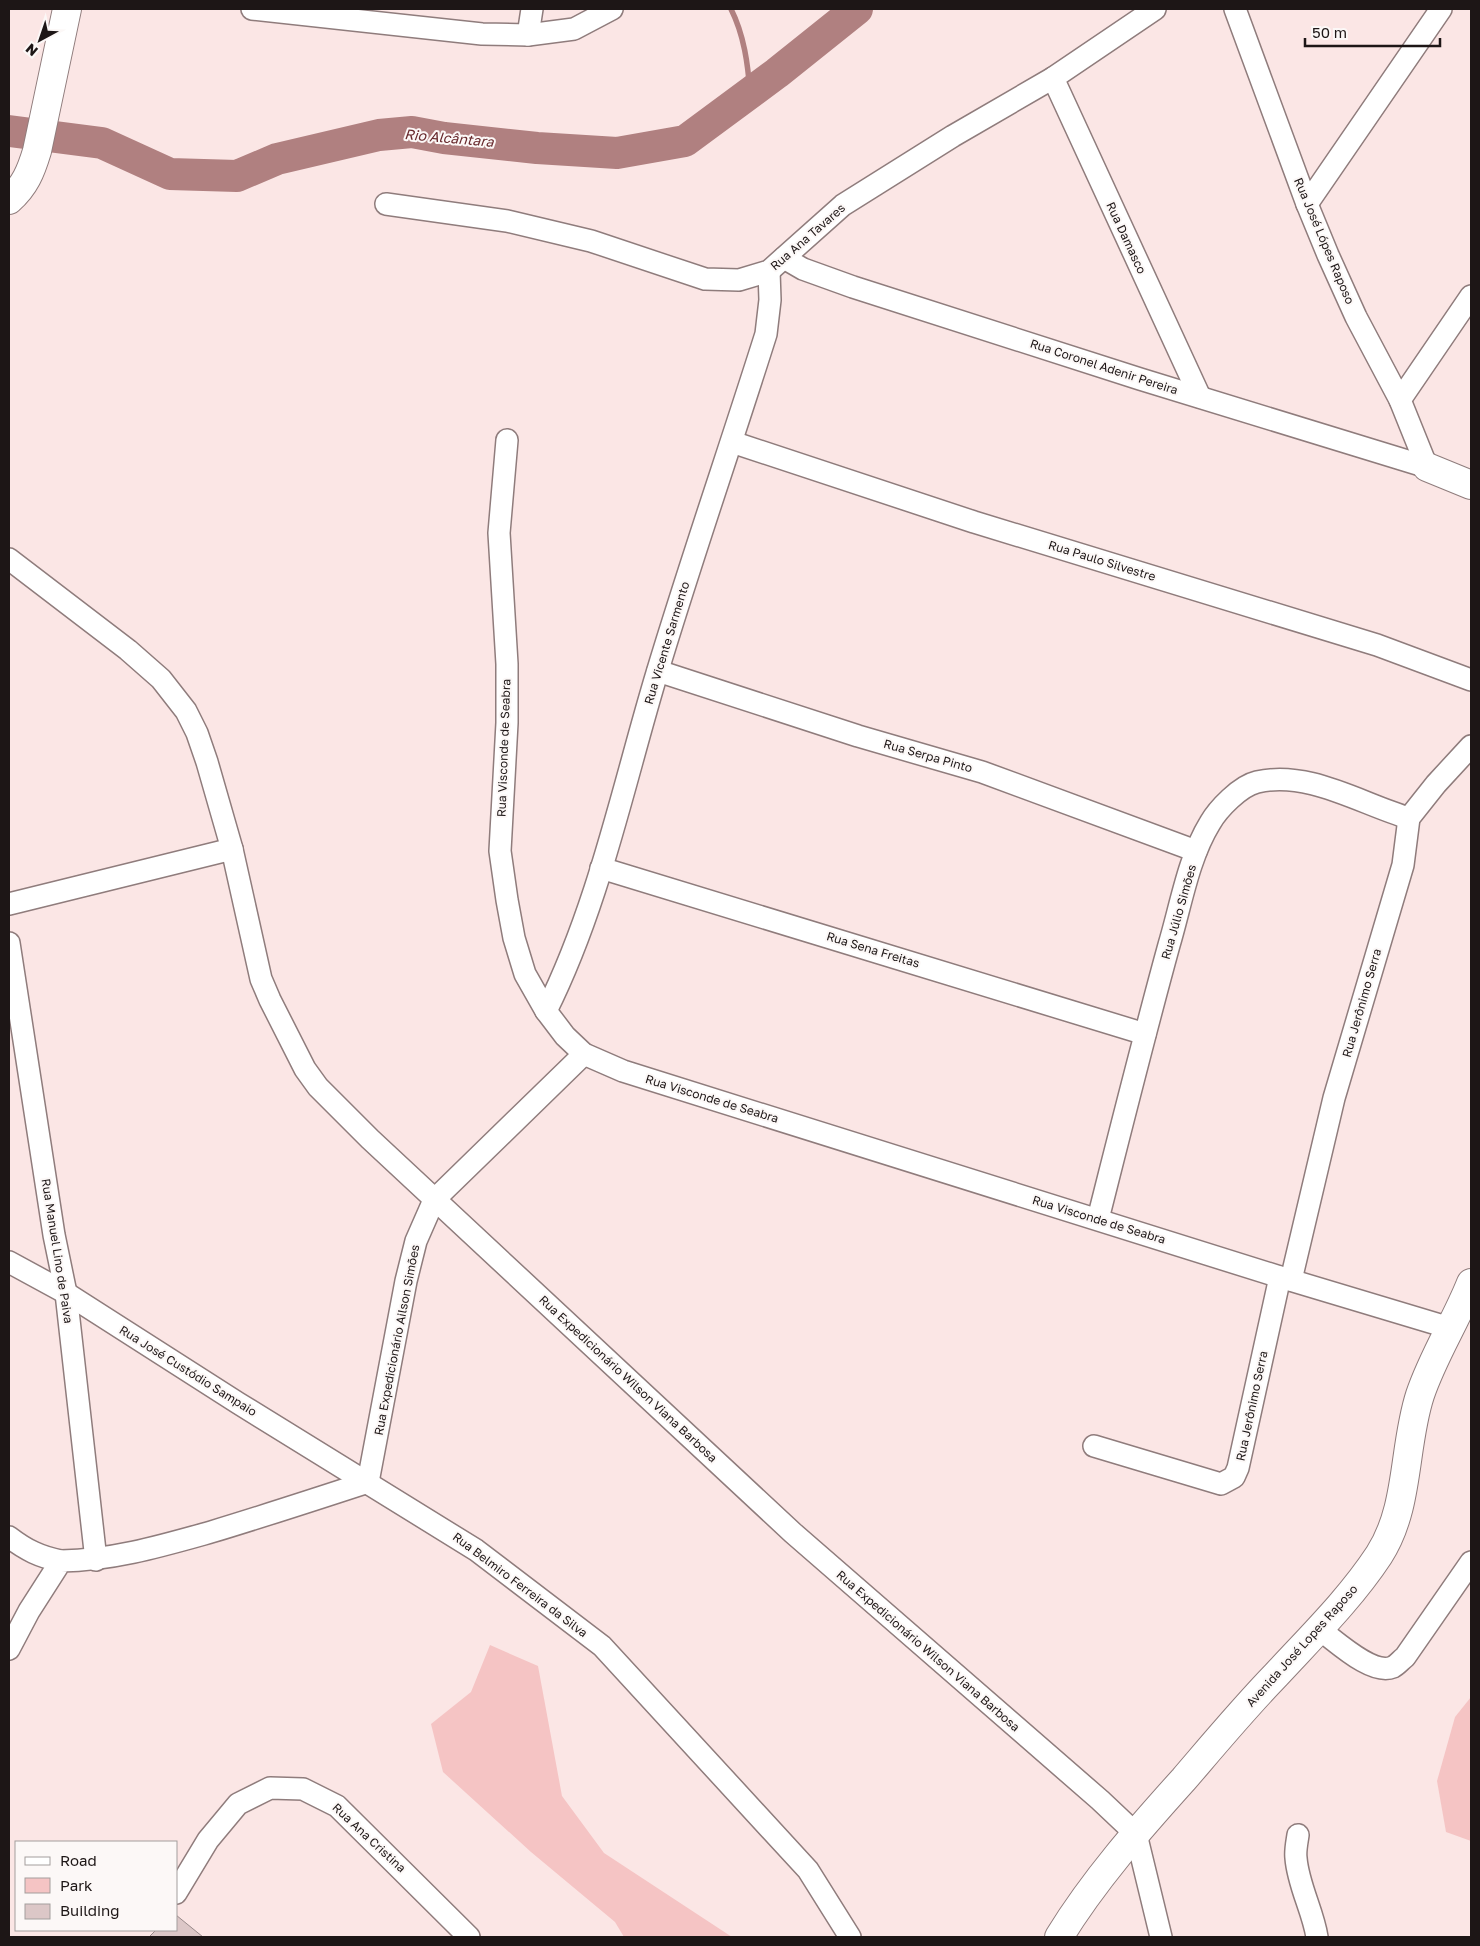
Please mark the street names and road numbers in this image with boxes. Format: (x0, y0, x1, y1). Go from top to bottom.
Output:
street label: Rua José Lópes Raposo (1291, 175, 1358, 306)
street label: Rua Damasco (1103, 199, 1150, 276)
street label: Rua Ana Tavares (767, 200, 848, 273)
street label: Rua Coronel Adenir Pereira (1028, 336, 1180, 398)
street label: Rua Paulo Silvestre (1047, 537, 1158, 584)
street label: Rua Vicente Sarmento (641, 580, 692, 706)
street label: Rua Visconde de Seabra (494, 678, 513, 817)
street label: Rua Serpa Pinto (882, 736, 974, 775)
street label: Rua Júlio Simões (1158, 863, 1199, 961)
street label: Rua Sena Freitas (825, 928, 922, 971)
street label: Rua Jerônimo Serra (1339, 947, 1384, 1059)
street label: Rua Visconde de Seabra (644, 1071, 781, 1126)
street label: Rua Manuel Lino de Paiva (39, 1177, 76, 1324)
street label: Rua Visconde de Seabra (1031, 1192, 1168, 1247)
street label: Rua Expedicionário Ailson Simões (371, 1243, 422, 1437)
street label: Rua Expedicionário Wilson Viana Barbosa (536, 1292, 720, 1465)
street label: Rua José Custódio Sampaio (117, 1322, 260, 1419)
street label: Rua Jerônimo Serra (1232, 1349, 1271, 1462)
street label: Rua Belmiro Ferreira da Silva (450, 1529, 591, 1640)
street label: Rua Expedicionário Wilson Viana Barbosa (834, 1567, 1023, 1734)
street label: Avenida José Lopes Raposo (1243, 1581, 1360, 1710)
street label: Rua Ana Cristina (330, 1800, 409, 1875)

